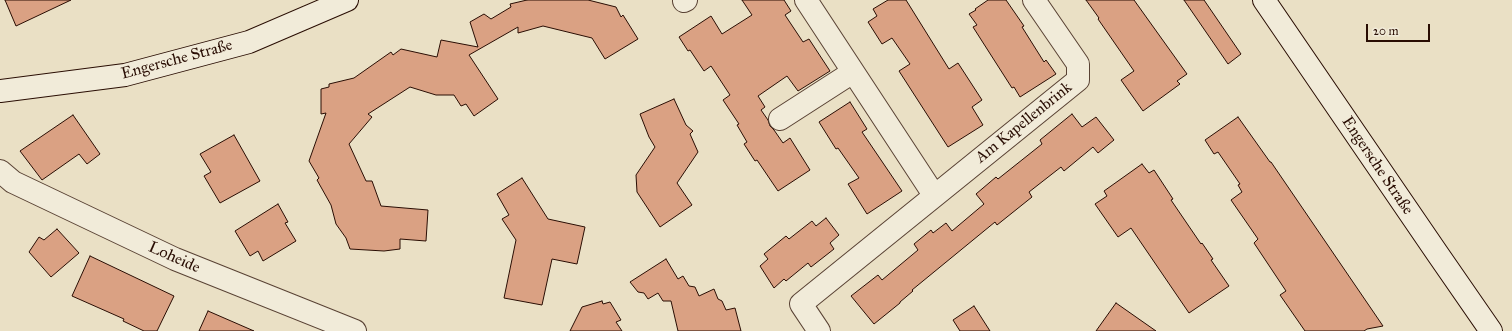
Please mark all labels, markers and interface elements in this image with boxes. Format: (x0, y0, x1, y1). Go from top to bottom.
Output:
scale bar (1368, 16, 1432, 42)
text: 20 m (1373, 24, 1399, 38)
street label: Engersche Straße (119, 36, 235, 84)
street label: Am Kapellenbrink (972, 78, 1076, 168)
street label: Engersche Straße (1337, 113, 1417, 219)
street label: Loheide (145, 238, 203, 278)

